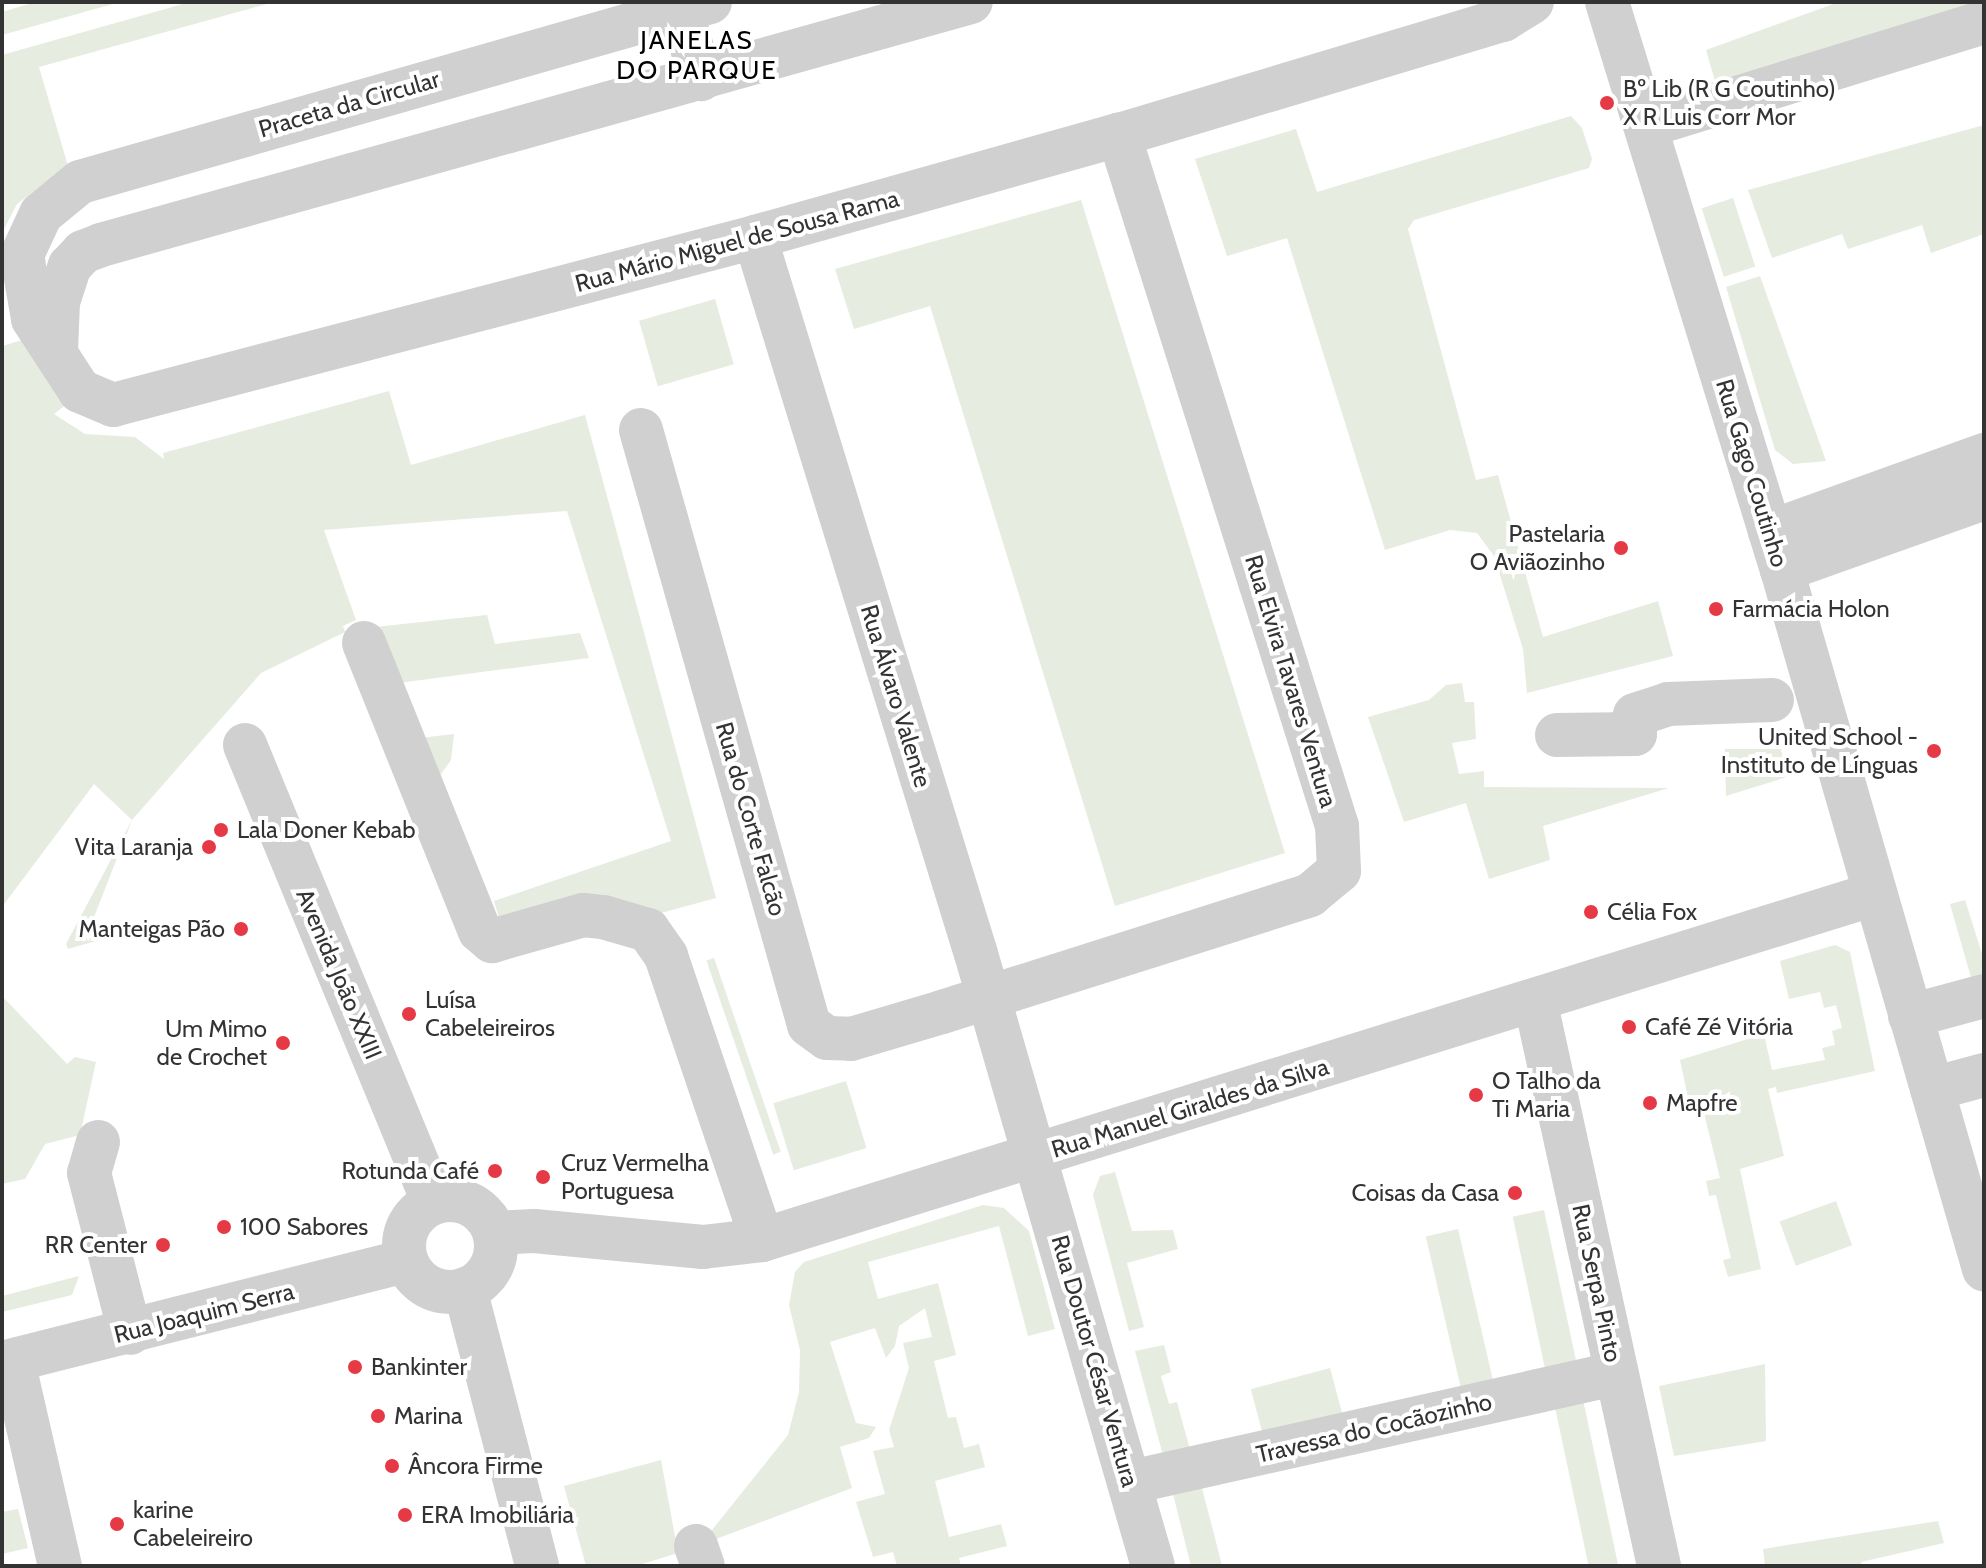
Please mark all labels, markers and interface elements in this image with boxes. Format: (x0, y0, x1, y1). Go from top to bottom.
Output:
district label: JANELAS DO PARQUE (616, 25, 778, 86)
street label: Praceta da Circular (255, 64, 443, 144)
place label: Bº Lib (R G Coutinho) X R Luis Corr Mor (1623, 75, 1836, 131)
marker: Bº Lib (R G Coutinho) X R Luis Corr Mor (1598, 94, 1616, 112)
street label: Rua Mário Miguel de Sousa Rama (572, 184, 902, 298)
street label: Rua Gago Coutinho (1710, 376, 1794, 570)
place label: Pastelaria O Aviãozinho (1470, 520, 1605, 576)
marker: Pastelaria O Aviãozinho (1612, 539, 1630, 557)
street label: Rua Elvira Tavares Ventura (1239, 551, 1343, 811)
place label: Farmácia Holon (1732, 595, 1890, 623)
marker: Farmácia Holon (1707, 600, 1725, 618)
street label: Rua Álvaro Valente (855, 601, 937, 791)
street label: Rua do Corte Falcão (710, 719, 792, 919)
place label: United School - Instituto de Línguas (1721, 723, 1918, 779)
marker: United School - Instituto de Línguas (1925, 742, 1943, 760)
place label: Lala Doner Kebab (237, 816, 416, 844)
marker: Lala Doner Kebab (212, 821, 230, 839)
place label: Vita Laranja (75, 833, 193, 861)
marker: Vita Laranja (200, 838, 218, 856)
street label: Avenida João XXIII (290, 884, 388, 1064)
place label: Célia Fox (1607, 898, 1697, 926)
marker: Célia Fox (1582, 903, 1600, 921)
place label: Manteigas Pão (79, 915, 225, 943)
marker: Manteigas Pão (232, 920, 250, 938)
place label: Luísa Cabeleireiros (425, 986, 555, 1042)
marker: Luísa Cabeleireiros (400, 1005, 418, 1023)
place label: Café Zé Vitória (1645, 1013, 1793, 1041)
place label: Um Mimo de Crochet (157, 1015, 267, 1071)
marker: Café Zé Vitória (1620, 1018, 1638, 1036)
marker: Um Mimo de Crochet (274, 1034, 292, 1052)
street label: Rua Manuel Giraldes da Silva (1048, 1052, 1332, 1164)
place label: O Talho da Ti Maria (1492, 1067, 1601, 1123)
marker: O Talho da Ti Maria (1467, 1086, 1485, 1104)
place label: Mapfre (1666, 1089, 1738, 1117)
marker: Mapfre (1641, 1094, 1659, 1112)
place label: Cruz Vermelha Portuguesa (561, 1149, 709, 1205)
place label: Rotunda Café (341, 1157, 479, 1185)
marker: Rotunda Café (486, 1162, 504, 1180)
marker: Cruz Vermelha Portuguesa (532, 1166, 554, 1188)
place label: Coisas da Casa (1351, 1179, 1499, 1207)
marker: Coisas da Casa (1506, 1184, 1524, 1202)
street label: Rua Serpa Pinto (1566, 1201, 1628, 1365)
place label: 100 Sabores (240, 1213, 368, 1241)
marker: 100 Sabores (215, 1218, 233, 1236)
place label: RR Center (45, 1231, 147, 1259)
street label: Rua Doutor César Ventura (1045, 1232, 1145, 1490)
marker: RR Center (154, 1236, 172, 1254)
street label: Rua Joaquim Serra (111, 1277, 297, 1349)
place label: Bankinter (371, 1353, 467, 1381)
marker: Bankinter (346, 1358, 364, 1376)
street label: Travessa do Cocãozinho (1253, 1387, 1495, 1469)
place label: Marina (394, 1402, 462, 1430)
marker: Marina (369, 1407, 387, 1425)
place label: Âncora Firme (408, 1452, 543, 1480)
marker: Âncora Firme (383, 1457, 401, 1475)
place label: karine Cabeleireiro (133, 1496, 253, 1552)
place label: ERA Imobiliária (421, 1501, 574, 1529)
marker: ERA Imobiliária (396, 1506, 414, 1524)
marker: karine Cabeleireiro (108, 1515, 126, 1533)

